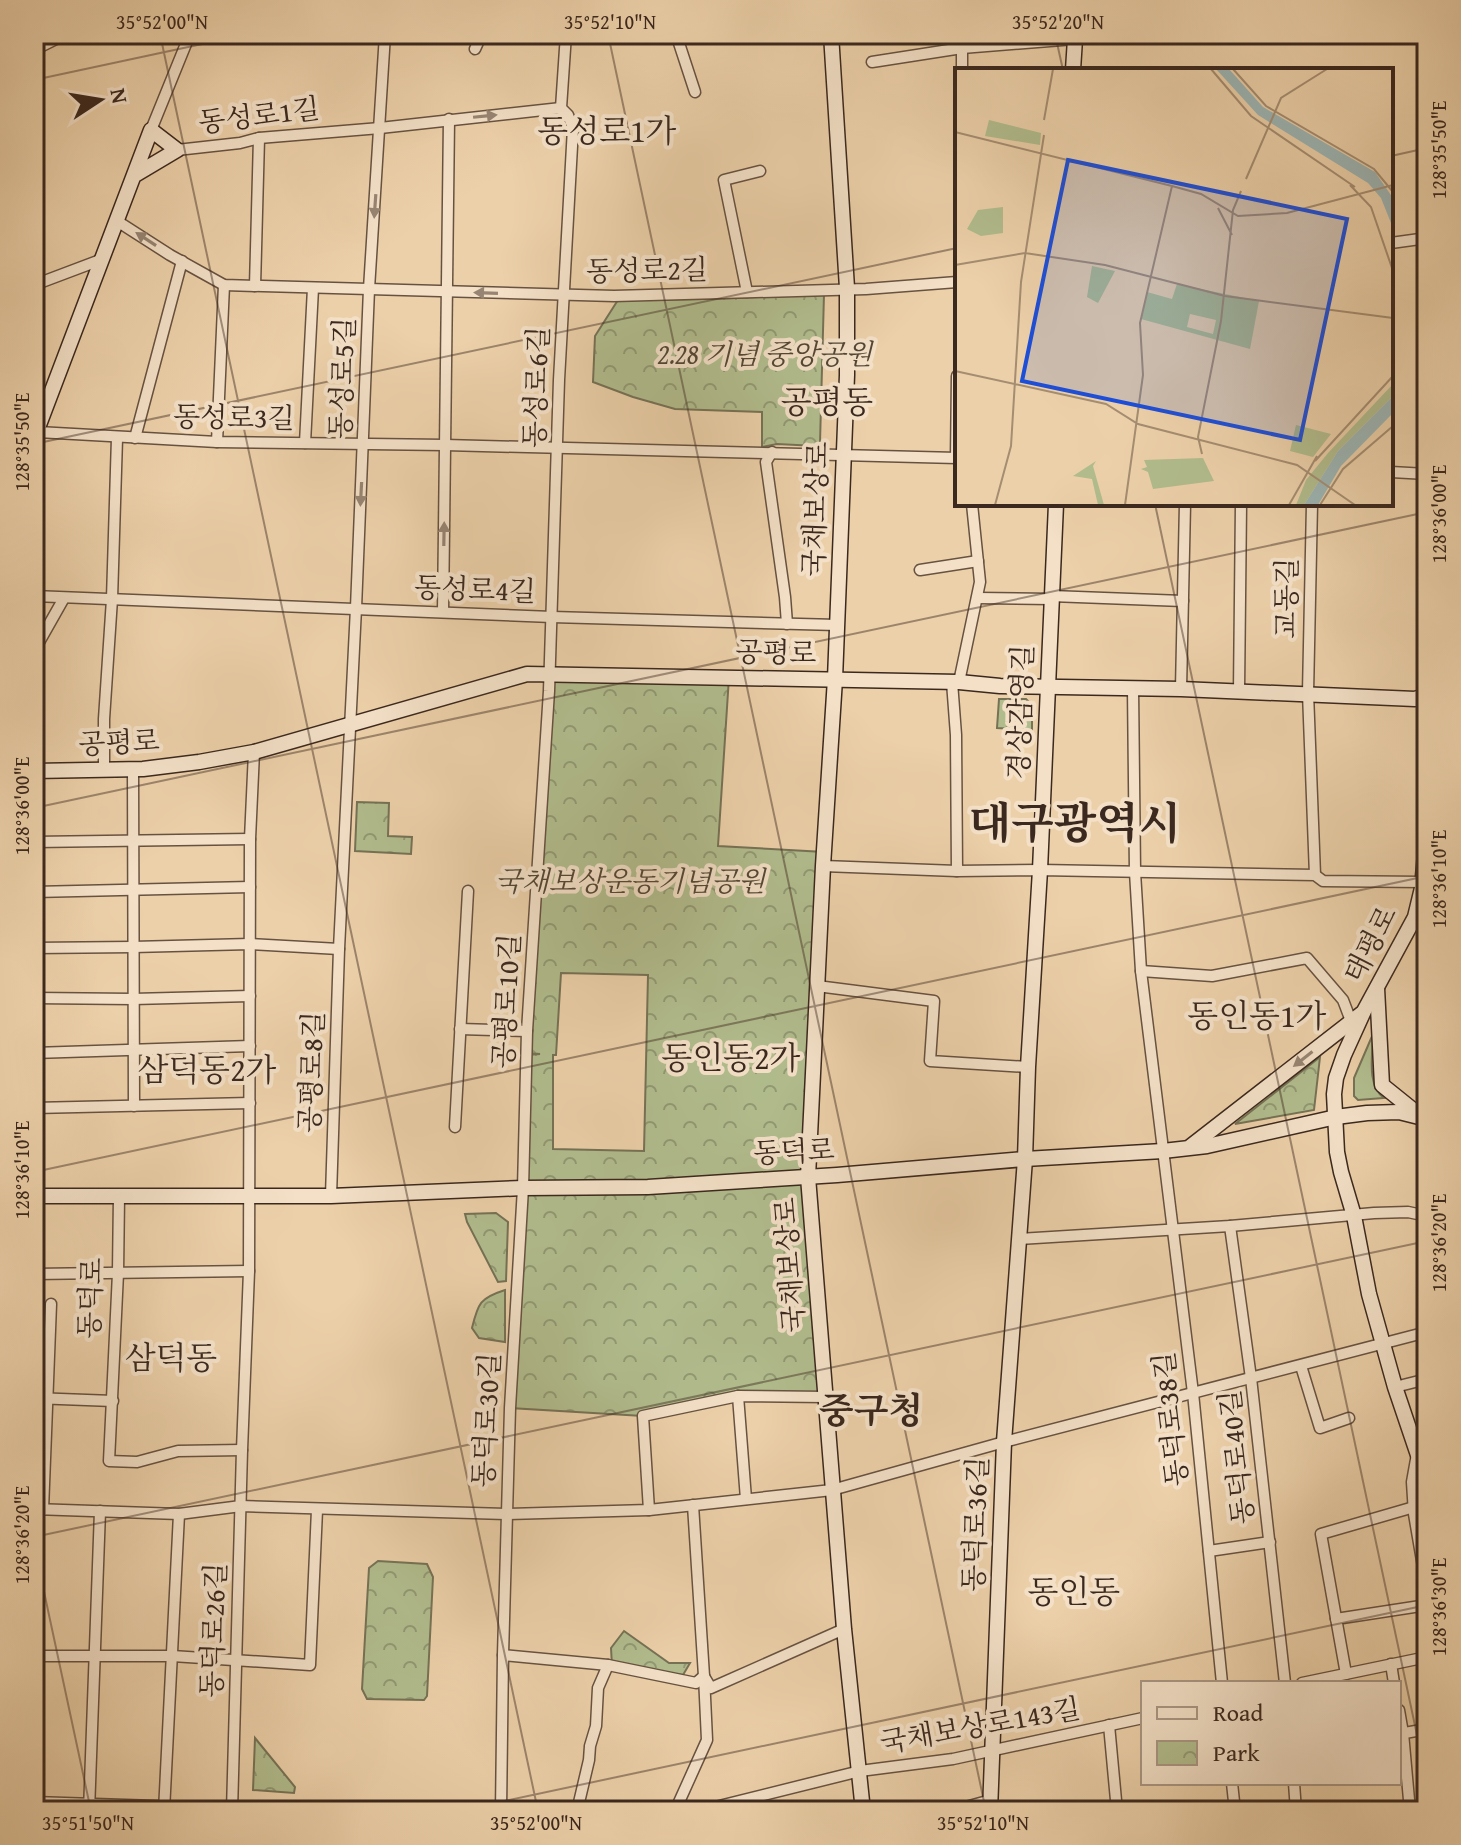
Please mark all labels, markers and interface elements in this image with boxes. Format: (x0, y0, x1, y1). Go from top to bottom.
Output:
text: 35°52'00"N (116, 7, 208, 36)
text: 35°52'10"N (564, 7, 656, 36)
text: 35°52'20"N (1012, 7, 1104, 36)
north arrow (60, 60, 140, 140)
inset map (955, 68, 1393, 506)
text: N (102, 85, 137, 107)
street label: 동성로1길 (196, 87, 322, 142)
text: 128°35'50"E (1424, 101, 1453, 199)
district label: 동성로1가 (537, 107, 677, 154)
one-way arrow (473, 109, 498, 122)
one-way arrow (368, 194, 381, 219)
one-way arrow (135, 233, 157, 247)
street label: 동성로2길 (586, 248, 708, 291)
one-way arrow (473, 287, 498, 300)
street label: 동성로5길 (319, 316, 364, 440)
street label: 동성로6길 (513, 325, 558, 449)
park label: 2.28 기념 중앙공원 (657, 333, 874, 374)
district label: 공평동 (781, 378, 873, 425)
text: 128°35'50"E (7, 393, 36, 491)
street label: 동성로3길 (173, 395, 295, 438)
street label: 국채보상로 (792, 441, 837, 577)
text: 128°36'00"E (1424, 465, 1453, 563)
one-way arrow (355, 482, 368, 507)
one-way arrow (438, 521, 451, 546)
street label: 교동길 (1264, 557, 1307, 639)
street label: 동성로4길 (413, 566, 537, 611)
street label: 공평로 (735, 630, 817, 673)
street label: 경상감영길 (997, 644, 1042, 780)
street label: 공평로 (77, 719, 161, 764)
text: 128°36'00"E (7, 757, 36, 855)
district label: 대구광역시 (969, 790, 1181, 854)
text: 128°36'10"E (1424, 830, 1453, 928)
park label: 국채보상운동기념공원 (495, 860, 767, 901)
street label: 태평로 (1333, 898, 1406, 989)
street label: 공평로10길 (481, 932, 530, 1070)
district label: 동인동1가 (1187, 992, 1327, 1039)
street label: 공평로8길 (288, 1010, 333, 1134)
district label: 동인동2가 (661, 1034, 801, 1081)
district label: 삼덕동2가 (137, 1046, 277, 1093)
one-way arrow (1293, 1051, 1313, 1067)
text: 128°36'10"E (7, 1121, 36, 1219)
street label: 동덕로 (752, 1128, 836, 1173)
text: 128°36'20"E (1424, 1194, 1453, 1292)
street label: 국채보상로 (763, 1196, 814, 1334)
street label: 동덕로 (68, 1257, 111, 1339)
district label: 삼덕동 (125, 1334, 217, 1381)
street label: 동덕로38길 (1142, 1350, 1197, 1488)
street label: 동덕로30길 (461, 1351, 510, 1489)
district label: 중구청 (819, 1383, 923, 1436)
street label: 동덕로40길 (1208, 1388, 1263, 1526)
street label: 동덕로36길 (952, 1456, 997, 1592)
text: 128°36'20"E (7, 1486, 36, 1584)
text: 128°36'30"E (1424, 1558, 1453, 1656)
street label: 동덕로26길 (190, 1562, 235, 1698)
district label: 동인동 (1028, 1568, 1120, 1615)
legend (1141, 1681, 1401, 1785)
street label: 국채보상로143길 (877, 1687, 1083, 1762)
text: Road (1213, 1695, 1263, 1730)
text: Park (1213, 1735, 1260, 1770)
text: 35°51'50"N (42, 1808, 134, 1837)
text: 35°52'00"N (490, 1808, 582, 1837)
text: 35°52'10"N (937, 1808, 1029, 1837)

